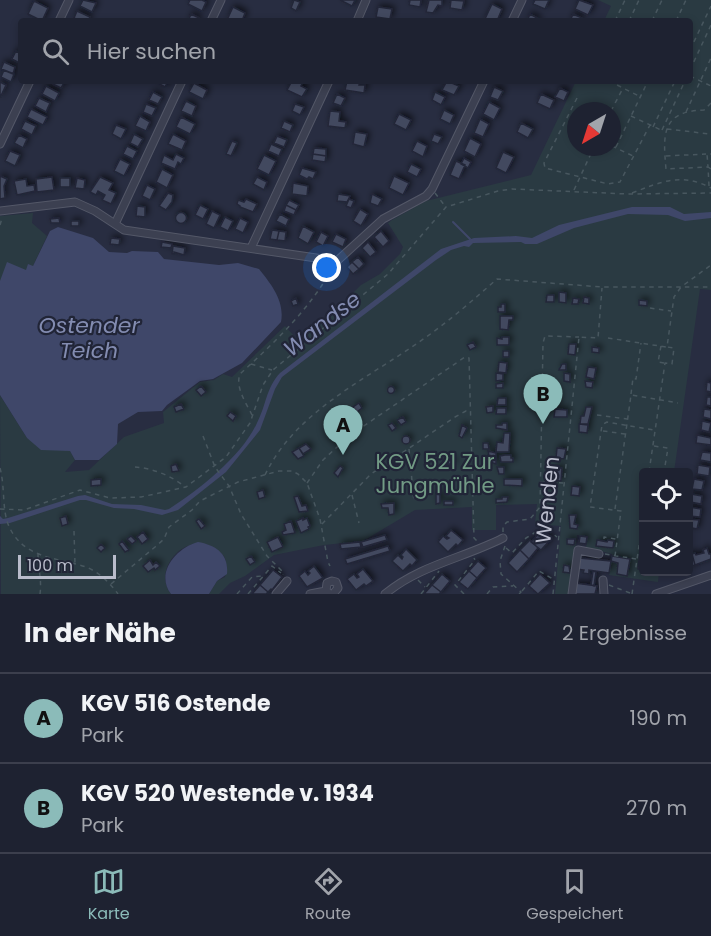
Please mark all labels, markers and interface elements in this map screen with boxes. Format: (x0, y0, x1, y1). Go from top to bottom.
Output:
search box (18, 18, 693, 84)
icon: search (39, 35, 72, 68)
text: Hier suchen (87, 36, 216, 67)
north arrow (567, 102, 621, 156)
your location (312, 253, 341, 282)
water label: Wandse (277, 284, 367, 364)
water label: Ostender Teich (38, 310, 140, 366)
pin: B (524, 374, 562, 424)
pin: A (324, 406, 362, 455)
park label: KGV 521 Zur Jungmühle (376, 447, 495, 500)
street label: Wenden (528, 455, 566, 545)
map controls (639, 468, 693, 576)
button: locate (639, 468, 693, 522)
button: layers (639, 522, 693, 576)
scale bar (18, 552, 116, 580)
text: 100 m (27, 554, 73, 577)
text: In der Nähe (24, 615, 176, 651)
text: 2 Ergebnisse (562, 619, 687, 647)
text: KGV 516 Ostende (81, 688, 270, 719)
text: A (36, 704, 51, 732)
text: 190 m (630, 704, 687, 732)
text: Park (81, 721, 124, 749)
text: KGV 520 Westende v. 1934 (81, 778, 374, 809)
text: B (37, 794, 50, 822)
text: 270 m (626, 794, 687, 822)
text: Park (81, 811, 124, 839)
tab: Karte (88, 865, 130, 926)
tab: Route (305, 865, 351, 926)
tab: Gespeichert (526, 865, 623, 926)

